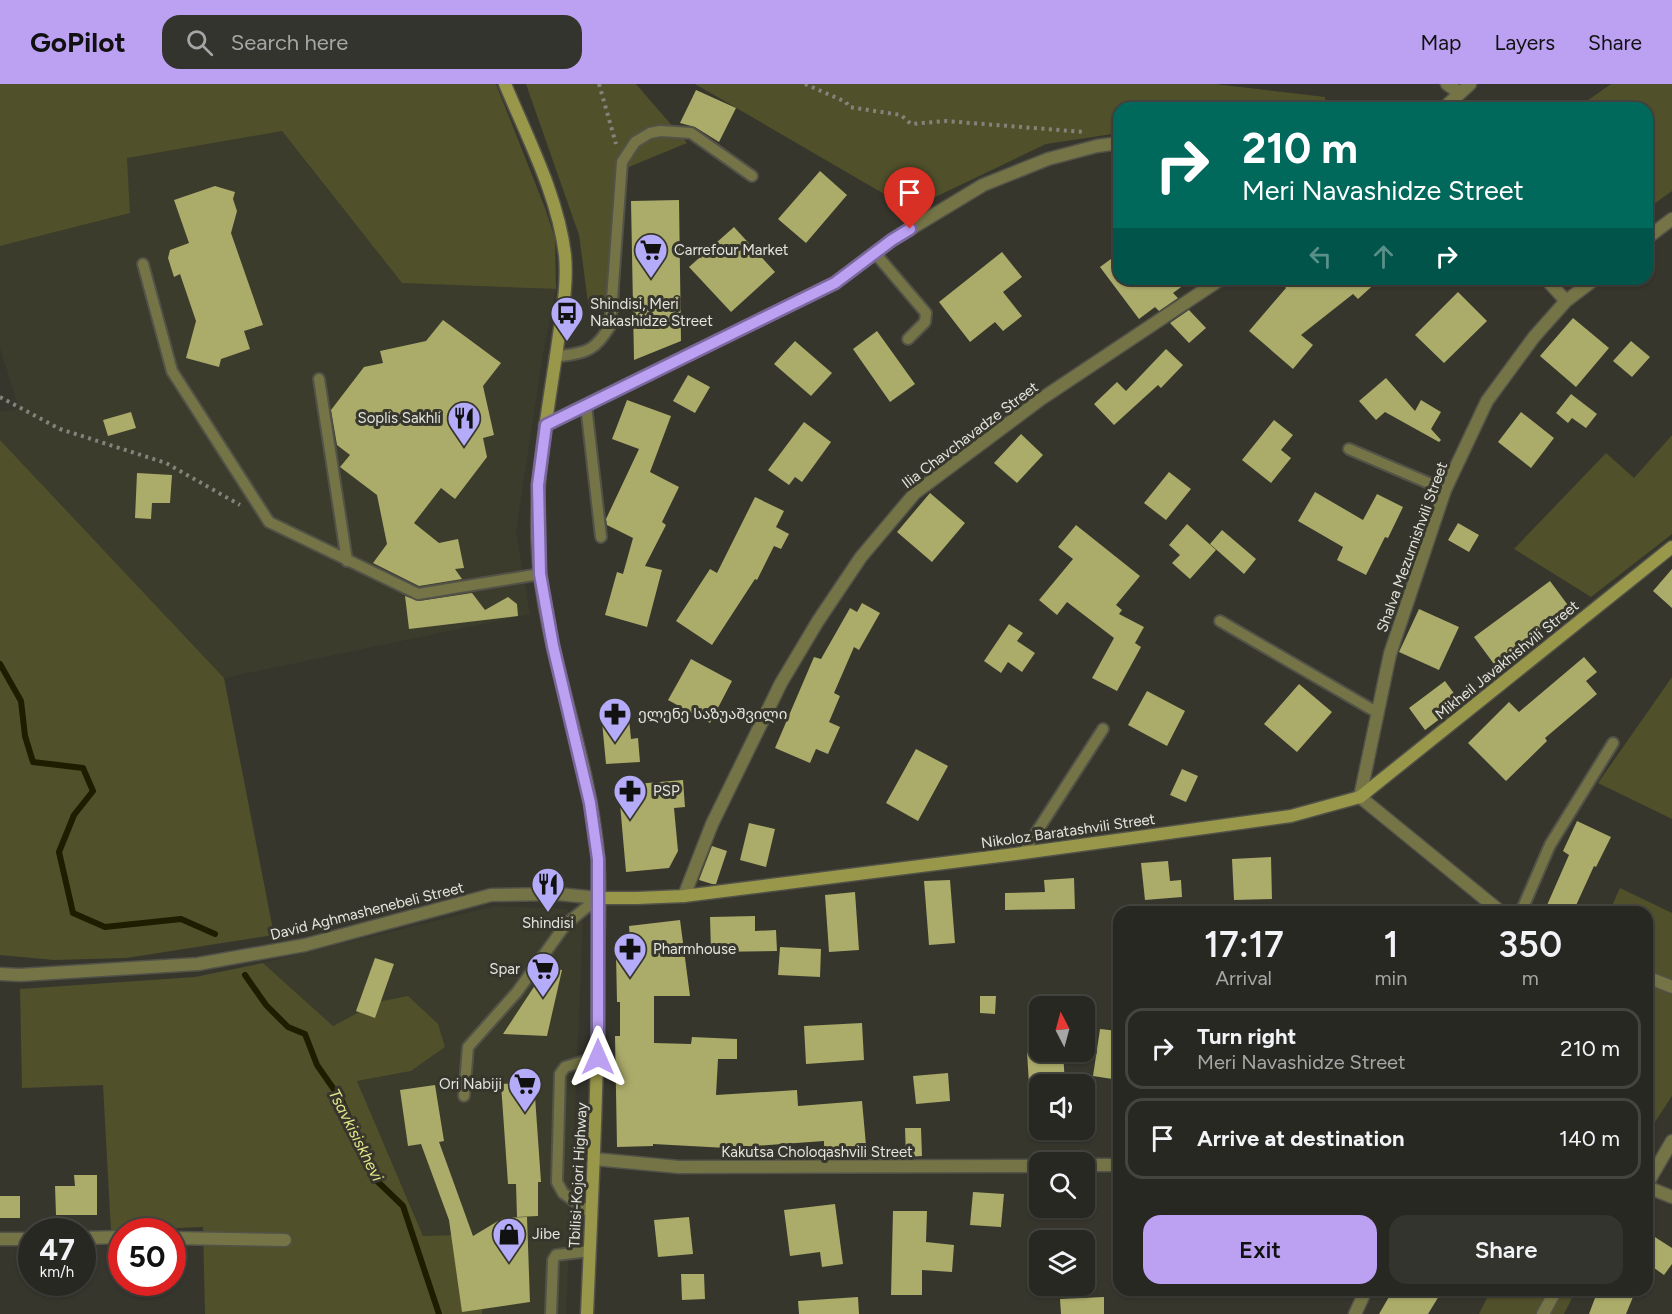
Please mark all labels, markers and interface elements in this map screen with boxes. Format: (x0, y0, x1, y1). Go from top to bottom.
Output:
search box (162, 15, 582, 69)
text: GoPilot (30, 25, 126, 59)
icon: search (183, 26, 216, 59)
text: Search here (231, 29, 348, 56)
text: Map (1421, 30, 1461, 55)
text: Layers (1494, 30, 1555, 55)
text: Share (1588, 30, 1642, 55)
text: 210 m (1242, 123, 1358, 174)
icon: right (1143, 126, 1221, 204)
pin (884, 167, 935, 229)
text: Meri Navashidze Street (1242, 174, 1524, 207)
icon: arrive (893, 176, 926, 209)
supermarket icon: Carrefour Market (633, 232, 669, 279)
icon: left (1304, 240, 1337, 273)
icon: ahead (1367, 240, 1400, 273)
icon: right (1430, 240, 1463, 273)
place label: Carrefour Market (674, 241, 789, 259)
bus stop icon: Shindisi, Meri Nakashidze Street (549, 295, 585, 342)
place label: Shindisi, Meri Nakashidze Street (590, 295, 713, 330)
street label: Ilia Chavchavadze Street (898, 378, 1042, 492)
restaurant icon: Soplis Sakhli (446, 400, 482, 447)
place label: Soplis Sakhli (357, 409, 441, 427)
street label: Shalva Mezurnishvili Street (1373, 459, 1451, 635)
street label: Mikheil Javakhishvili Street (1432, 596, 1583, 723)
pharmacy icon: ელენე საზუაშვილი (597, 696, 633, 743)
place label: ელენე საზუაშვილი (638, 705, 787, 723)
pharmacy icon: PSP (612, 773, 648, 820)
place label: PSP (653, 782, 680, 800)
street label: Nikoloz Baratashvili Street (980, 810, 1157, 852)
restaurant icon: Shindisi (530, 866, 566, 913)
street label: David Aghmashenebeli Street (268, 878, 466, 944)
place label: Shindisi (522, 914, 574, 932)
text: 17:17 (1204, 923, 1284, 966)
text: 1 (1383, 923, 1398, 966)
text: 350 (1498, 923, 1562, 966)
pharmacy icon: Pharmhouse (612, 931, 648, 978)
place label: Pharmhouse (653, 940, 736, 958)
supermarket icon: Spar (525, 951, 561, 998)
place label: Spar (489, 960, 520, 978)
text: Arrival (1216, 966, 1272, 990)
text: min (1375, 966, 1407, 990)
text: m (1522, 966, 1539, 990)
north arrow (1029, 996, 1095, 1062)
map controls (1029, 996, 1095, 1296)
text: Turn right (1197, 1023, 1296, 1050)
position arrow (566, 1025, 630, 1089)
icon: right (1146, 1032, 1179, 1065)
text: 210 m (1560, 1035, 1620, 1062)
text: Meri Navashidze Street (1197, 1050, 1406, 1074)
supermarket icon: Ori Nabiji (507, 1066, 543, 1113)
button: sound (1029, 1074, 1095, 1140)
place label: Ori Nabiji (439, 1075, 502, 1093)
water label: Tsavkisiskhevi (325, 1086, 388, 1185)
street label: Tbilisi-Kojori Highway (565, 1102, 591, 1248)
icon: arrive (1146, 1122, 1179, 1155)
text: Arrive at destination (1197, 1125, 1405, 1152)
text: 140 m (1559, 1125, 1620, 1152)
street label: Kakutsa Choloqashvili Street (721, 1143, 913, 1161)
button: search (1029, 1152, 1095, 1218)
button: Exit (1143, 1215, 1377, 1284)
button: Share (1389, 1215, 1623, 1284)
shop icon: Jibe (491, 1216, 527, 1263)
speed limit sign: 50 (108, 1218, 186, 1296)
place label: Jibe (532, 1225, 560, 1243)
button: layers (1029, 1230, 1095, 1296)
text: 47 (39, 1231, 75, 1268)
text: km/h (40, 1263, 74, 1281)

